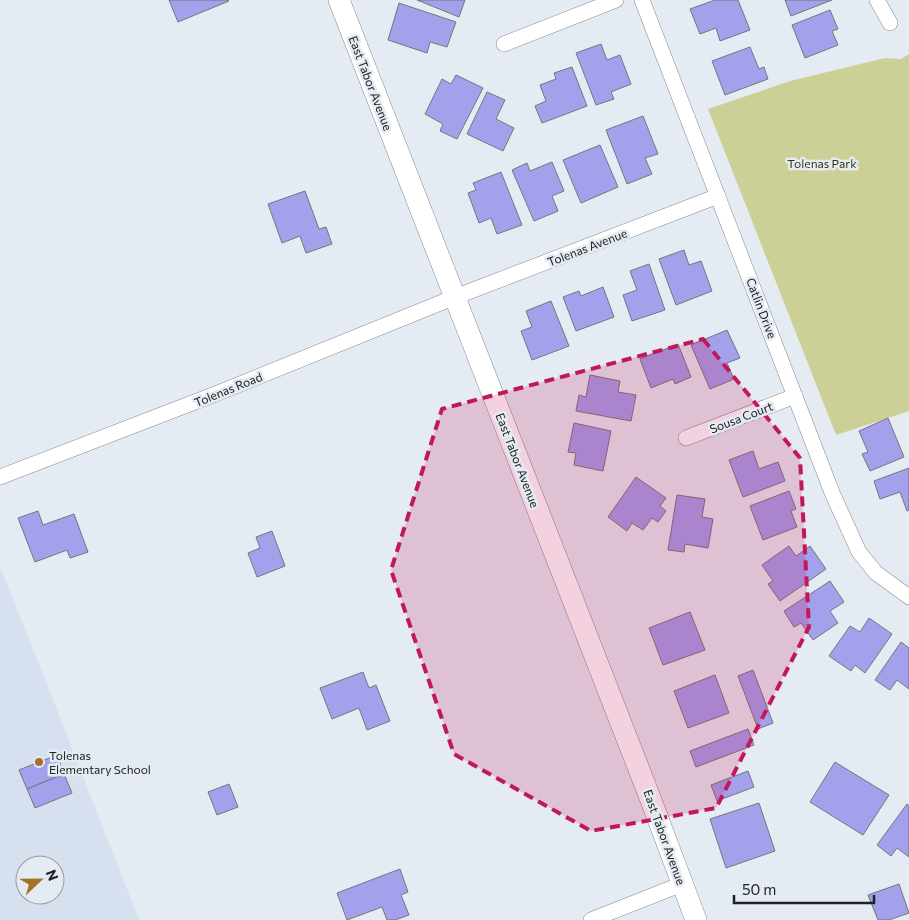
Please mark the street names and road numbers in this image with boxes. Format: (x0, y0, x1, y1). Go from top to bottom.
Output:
street label: East Tabor Avenue (346, 34, 396, 132)
street label: Tolenas Avenue (545, 225, 629, 269)
street label: Catlin Drive (744, 276, 780, 340)
street label: Tolenas Road (192, 369, 264, 409)
street label: Sousa Court (707, 398, 775, 435)
street label: East Tabor Avenue (493, 411, 543, 509)
street label: East Tabor Avenue (641, 787, 689, 887)

